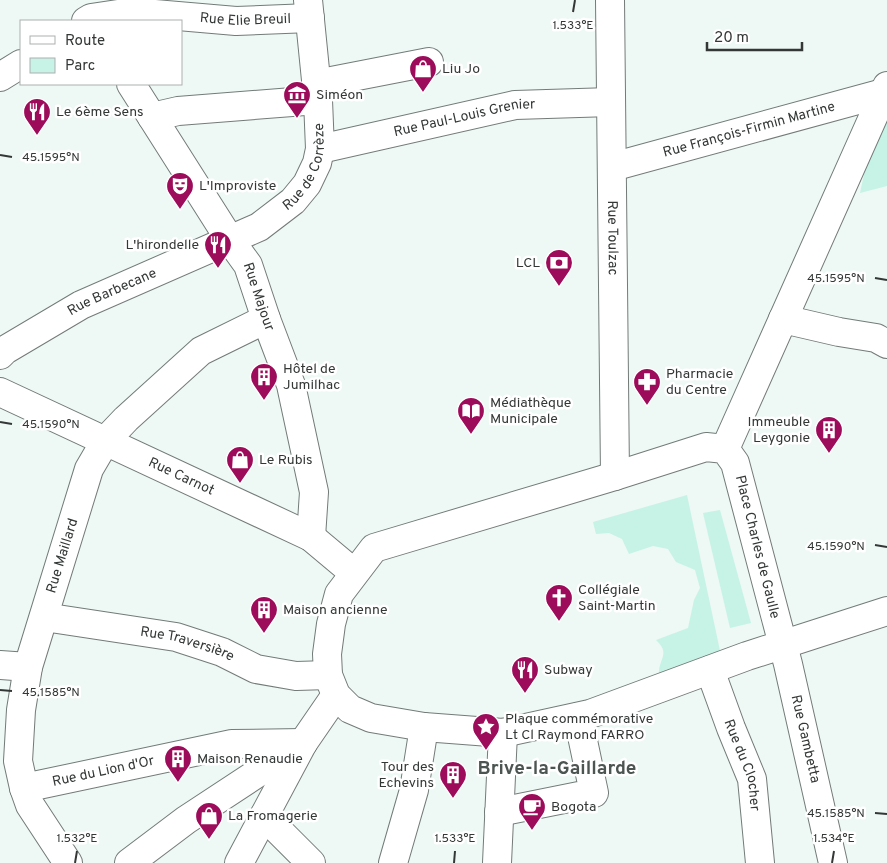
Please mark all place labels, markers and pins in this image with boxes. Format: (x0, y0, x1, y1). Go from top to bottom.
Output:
shop icon: Liu Jo (408, 54, 438, 93)
place label: Liu Jo (442, 61, 480, 78)
museum icon: Siméon (282, 80, 312, 119)
place label: Siméon (316, 87, 363, 104)
restaurant icon: Le 6ème Sens (22, 97, 52, 136)
place label: Le 6ème Sens (56, 104, 144, 121)
theatre icon: L'Improviste (165, 171, 195, 210)
place label: L'Improviste (199, 178, 276, 195)
restaurant icon: L'hirondelle (203, 230, 233, 269)
place label: L'hirondelle (126, 237, 199, 254)
bank icon: LCL (544, 248, 574, 287)
place label: LCL (516, 255, 540, 272)
place label: Hôtel de Jumilhac (283, 361, 340, 394)
building icon: Hôtel de Jumilhac (249, 362, 279, 401)
place label: Pharmacie du Centre (666, 366, 733, 399)
pharmacy icon: Pharmacie du Centre (632, 367, 662, 406)
place label: Médiathèque Municipale (490, 395, 571, 428)
library icon: Médiathèque Municipale (456, 396, 486, 435)
place label: Immeuble Leygonie (747, 414, 810, 447)
building icon: Immeuble Leygonie (814, 415, 844, 454)
shop icon: Le Rubis (225, 445, 255, 484)
place label: Le Rubis (259, 452, 313, 469)
place label: Collégiale Saint-Martin (578, 582, 656, 615)
church icon: Collégiale Saint-Martin (544, 583, 574, 622)
building icon: Maison ancienne (249, 595, 279, 634)
place label: Maison ancienne (283, 602, 388, 619)
restaurant icon: Subway (510, 655, 540, 694)
place label: Subway (544, 662, 593, 679)
place label: Plaque commémorative Lt Cl Raymond FARRO (505, 711, 653, 744)
place icon: Plaque commémorative Lt Cl Raymond FARRO (471, 712, 501, 751)
building icon: Maison Renaudie (163, 744, 193, 783)
place label: Maison Renaudie (197, 751, 303, 768)
place label: Tour des Echevins (379, 759, 434, 792)
building icon: Tour des Echevins (438, 760, 468, 799)
cafe icon: Bogota (517, 792, 547, 831)
place label: Bogota (551, 799, 596, 816)
shop icon: La Fromagerie (194, 801, 224, 840)
place label: La Fromagerie (228, 808, 318, 825)

